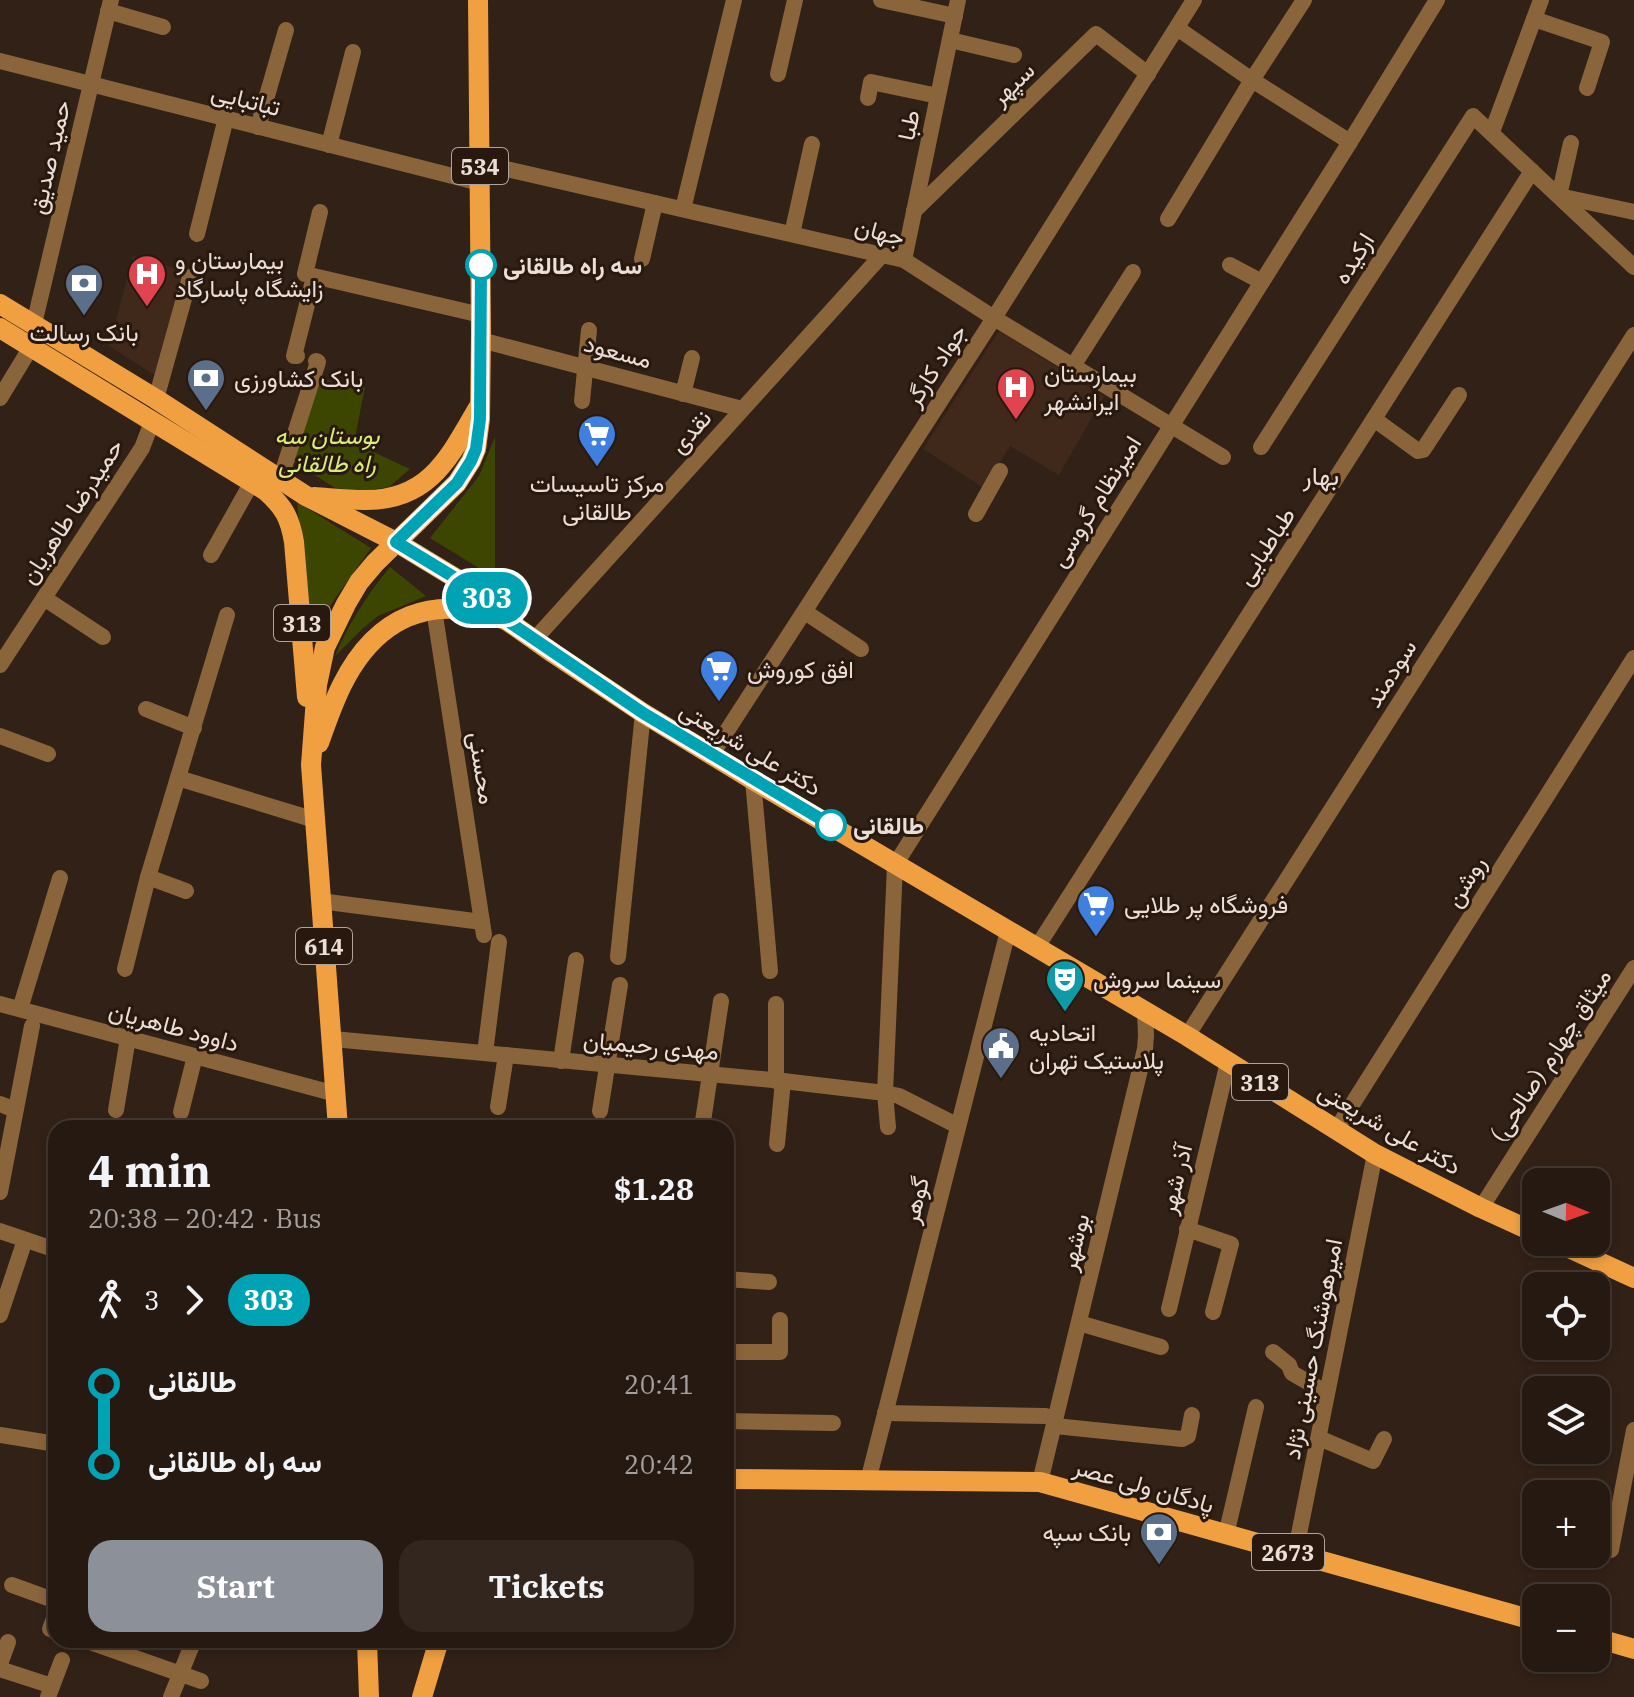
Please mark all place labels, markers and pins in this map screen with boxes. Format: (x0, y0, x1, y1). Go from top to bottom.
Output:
place label: بیمارستان و زایشگاه پاسارگاد (175, 244, 324, 305)
place label: سه راه طالقانی (503, 249, 642, 281)
marker: سه راه طالقانی (466, 250, 496, 280)
hospital icon: بیمارستان و زایشگاه پاسارگاد (126, 253, 168, 308)
bank icon: بانک رسالت (63, 262, 105, 317)
place label: بانک رسالت (29, 316, 139, 348)
bank icon: بانک کشاورزی (185, 357, 227, 412)
place label: بیمارستان ایرانشهر (1043, 357, 1137, 417)
place label: بانک کشاورزی (234, 362, 363, 394)
hospital icon: بیمارستان ایرانشهر (995, 366, 1037, 421)
supermarket icon: مرکز تاسیسات طالقانی (576, 413, 618, 468)
place label: مرکز تاسیسات طالقانی (530, 467, 664, 527)
supermarket icon: افق کوروش (698, 648, 740, 703)
place label: افق کوروش (747, 653, 854, 685)
place label: طالقانی (853, 809, 924, 841)
marker: طالقانی (816, 810, 846, 840)
supermarket icon: فروشگاه پر طلایی (1075, 883, 1117, 938)
place label: فروشگاه پر طلایی (1124, 888, 1288, 921)
theatre icon: سینما سروش (1044, 958, 1086, 1013)
place label: سینما سروش (1093, 963, 1221, 995)
place label: اتحادیه پلاستیک تهران (1029, 1016, 1164, 1077)
public building icon: اتحادیه پلاستیک تهران (980, 1025, 1022, 1080)
bank icon: بانک سپه (1138, 1511, 1180, 1566)
place label: بانک سپه (1043, 1516, 1131, 1549)

